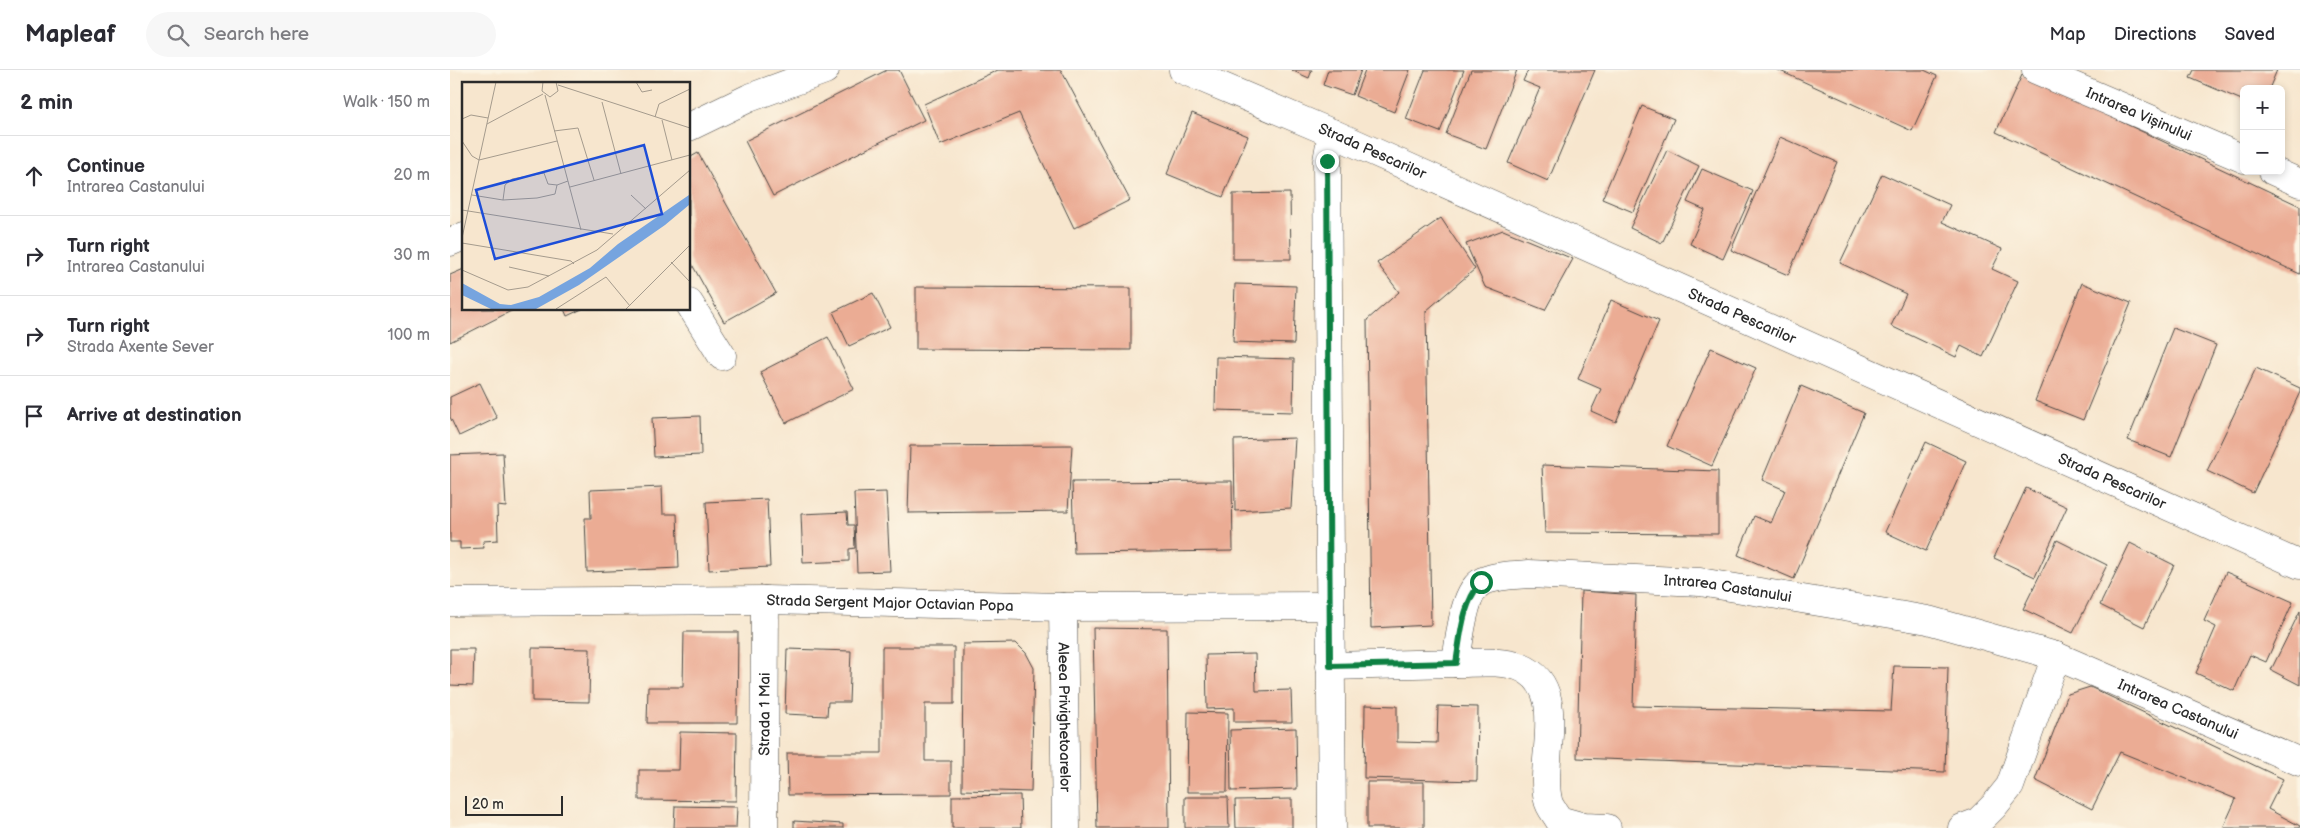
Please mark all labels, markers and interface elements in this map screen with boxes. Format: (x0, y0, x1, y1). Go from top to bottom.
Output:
search box (146, 12, 496, 57)
text: Mapleaf (25, 20, 116, 49)
icon: search (164, 21, 192, 49)
text: Search here (204, 23, 309, 46)
text: Map (2050, 24, 2086, 45)
text: Directions (2114, 24, 2196, 45)
text: Saved (2224, 24, 2275, 45)
inset map (462, 82, 690, 310)
street label: Intrarea Vișinului (2083, 84, 2195, 146)
map controls (2240, 85, 2285, 175)
button: + (2240, 85, 2285, 130)
text: 2 min (20, 90, 73, 115)
text: Walk · 150 m (343, 93, 430, 112)
street label: Strada Pescarilor (1315, 119, 1430, 184)
button: − (2240, 130, 2285, 175)
route end (1316, 150, 1339, 173)
text: Continue (67, 155, 145, 178)
icon: ahead (20, 162, 48, 190)
text: 20 m (394, 166, 430, 185)
text: Intrarea Castanului (67, 178, 205, 197)
text: Turn right (67, 235, 150, 258)
icon: right (20, 242, 48, 270)
text: 30 m (393, 246, 430, 265)
text: Intrarea Castanului (67, 258, 205, 277)
street label: Strada Pescarilor (1685, 284, 1800, 349)
text: Turn right (67, 315, 150, 338)
icon: right (20, 322, 48, 350)
text: 100 m (387, 326, 430, 345)
text: Strada Axente Sever (67, 338, 214, 357)
icon: arrive (20, 402, 48, 430)
text: Arrive at destination (67, 404, 242, 427)
street label: Strada Pescarilor (2055, 449, 2169, 514)
route start (1470, 571, 1493, 594)
street label: Intrarea Castanului (1663, 571, 1793, 607)
street label: Strada Sergent Major Octavian Popa (766, 591, 1014, 616)
street label: Aleea Privighetoarelor (1053, 642, 1075, 793)
street label: Strada 1 Mai (755, 672, 775, 756)
street label: Intrarea Castanului (2115, 675, 2241, 744)
scale bar (465, 793, 562, 816)
text: 20 m (472, 796, 504, 813)

